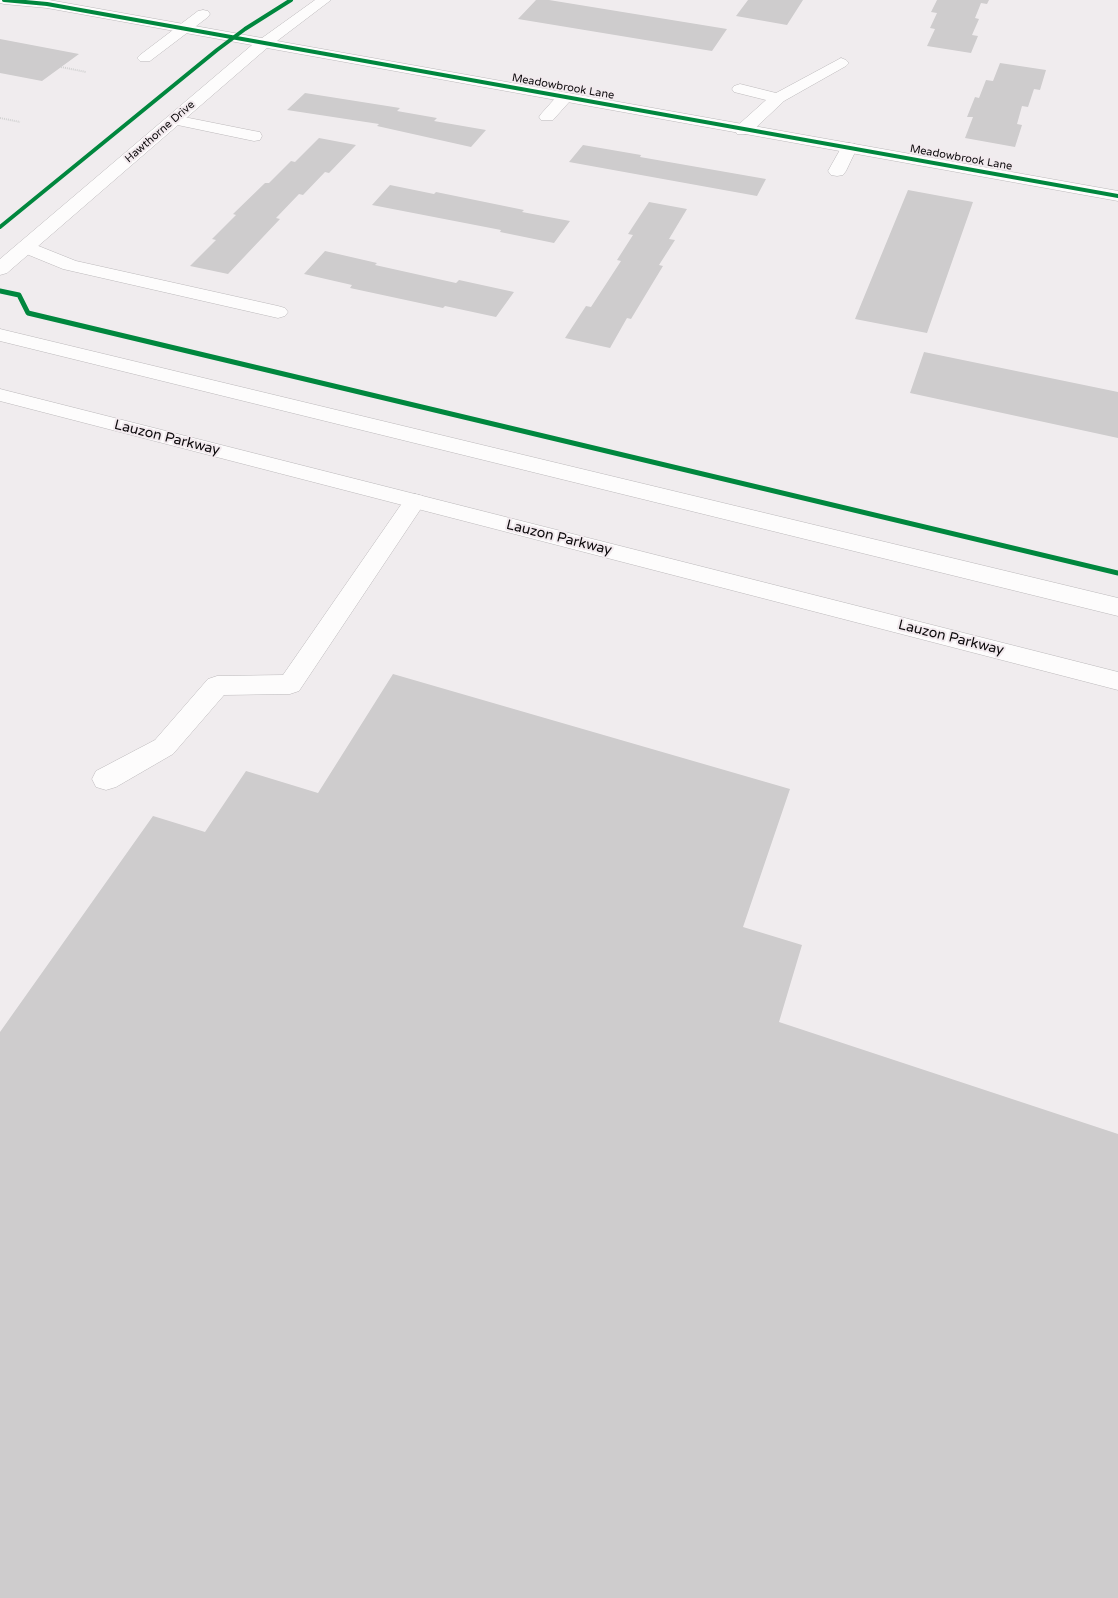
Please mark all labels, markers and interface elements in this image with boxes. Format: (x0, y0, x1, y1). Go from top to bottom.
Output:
street label: Meadowbrook Lane (511, 71, 615, 103)
street label: Hawthorne Drive (122, 98, 198, 166)
street label: Meadowbrook Lane (909, 142, 1013, 174)
street label: Lauzon Parkway (112, 417, 222, 459)
street label: Lauzon Parkway (504, 517, 614, 559)
street label: Lauzon Parkway (896, 617, 1006, 659)

